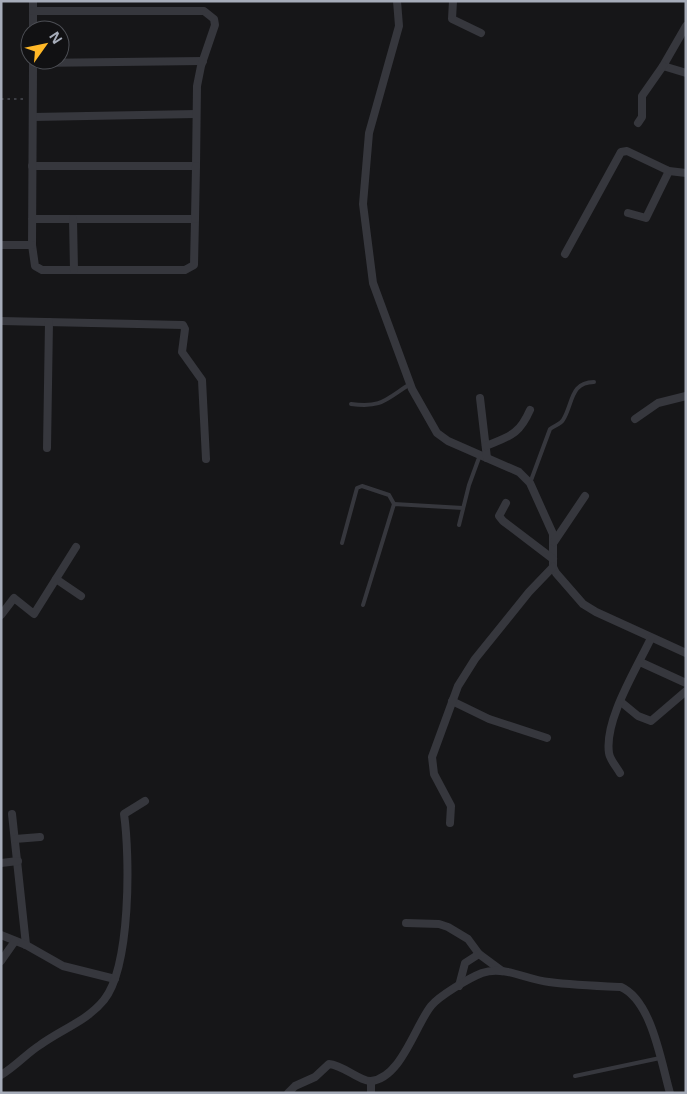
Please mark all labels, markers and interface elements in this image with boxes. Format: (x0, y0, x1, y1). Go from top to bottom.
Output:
north arrow (20, 20, 70, 70)
text: N (45, 28, 67, 48)

